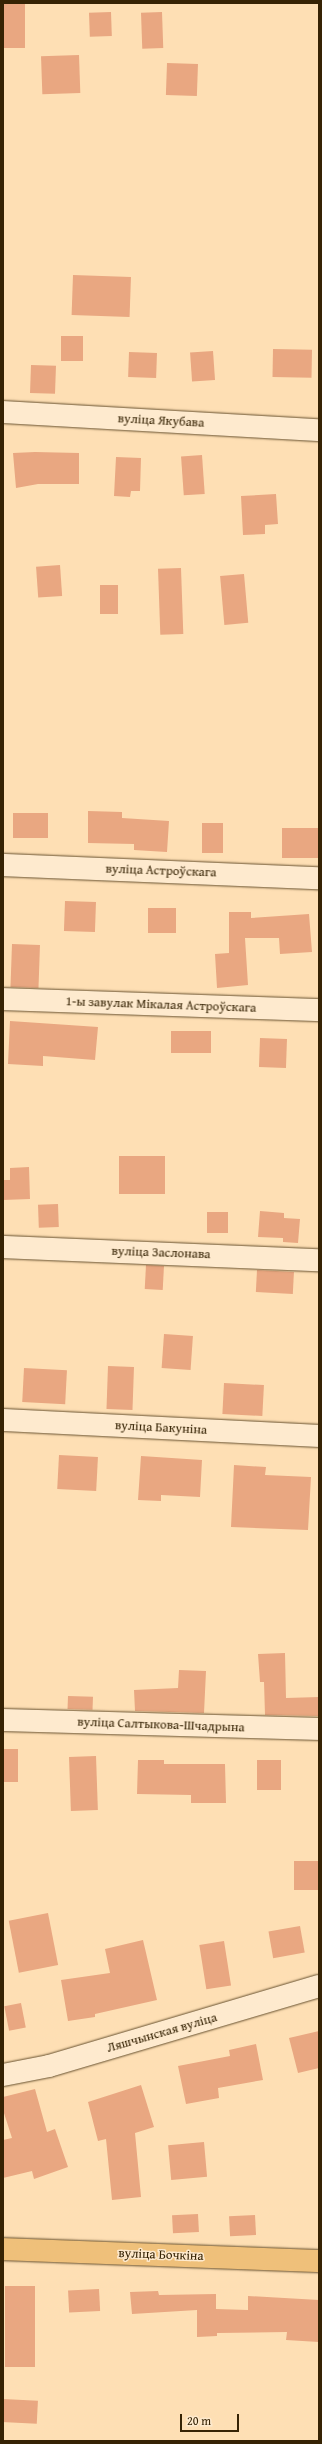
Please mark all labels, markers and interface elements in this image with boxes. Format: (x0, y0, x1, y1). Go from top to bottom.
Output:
street label: вуліца Якубава (117, 411, 205, 431)
street label: вуліца Астроўскага (105, 861, 217, 881)
street label: 1-ы завулак Мікалая Астроўскага (65, 994, 257, 1016)
street label: вуліца Заслонава (111, 1243, 211, 1263)
street label: вуліца Бакуніна (115, 1418, 207, 1438)
street label: вуліца Салтыкова-Шчадрына (77, 1714, 245, 1736)
street label: Ляшчынская вуліца (105, 2010, 219, 2056)
street label: вуліца Бочкіна (118, 2246, 204, 2264)
scale bar (182, 2406, 241, 2432)
text: 20 m (187, 2412, 211, 2429)

